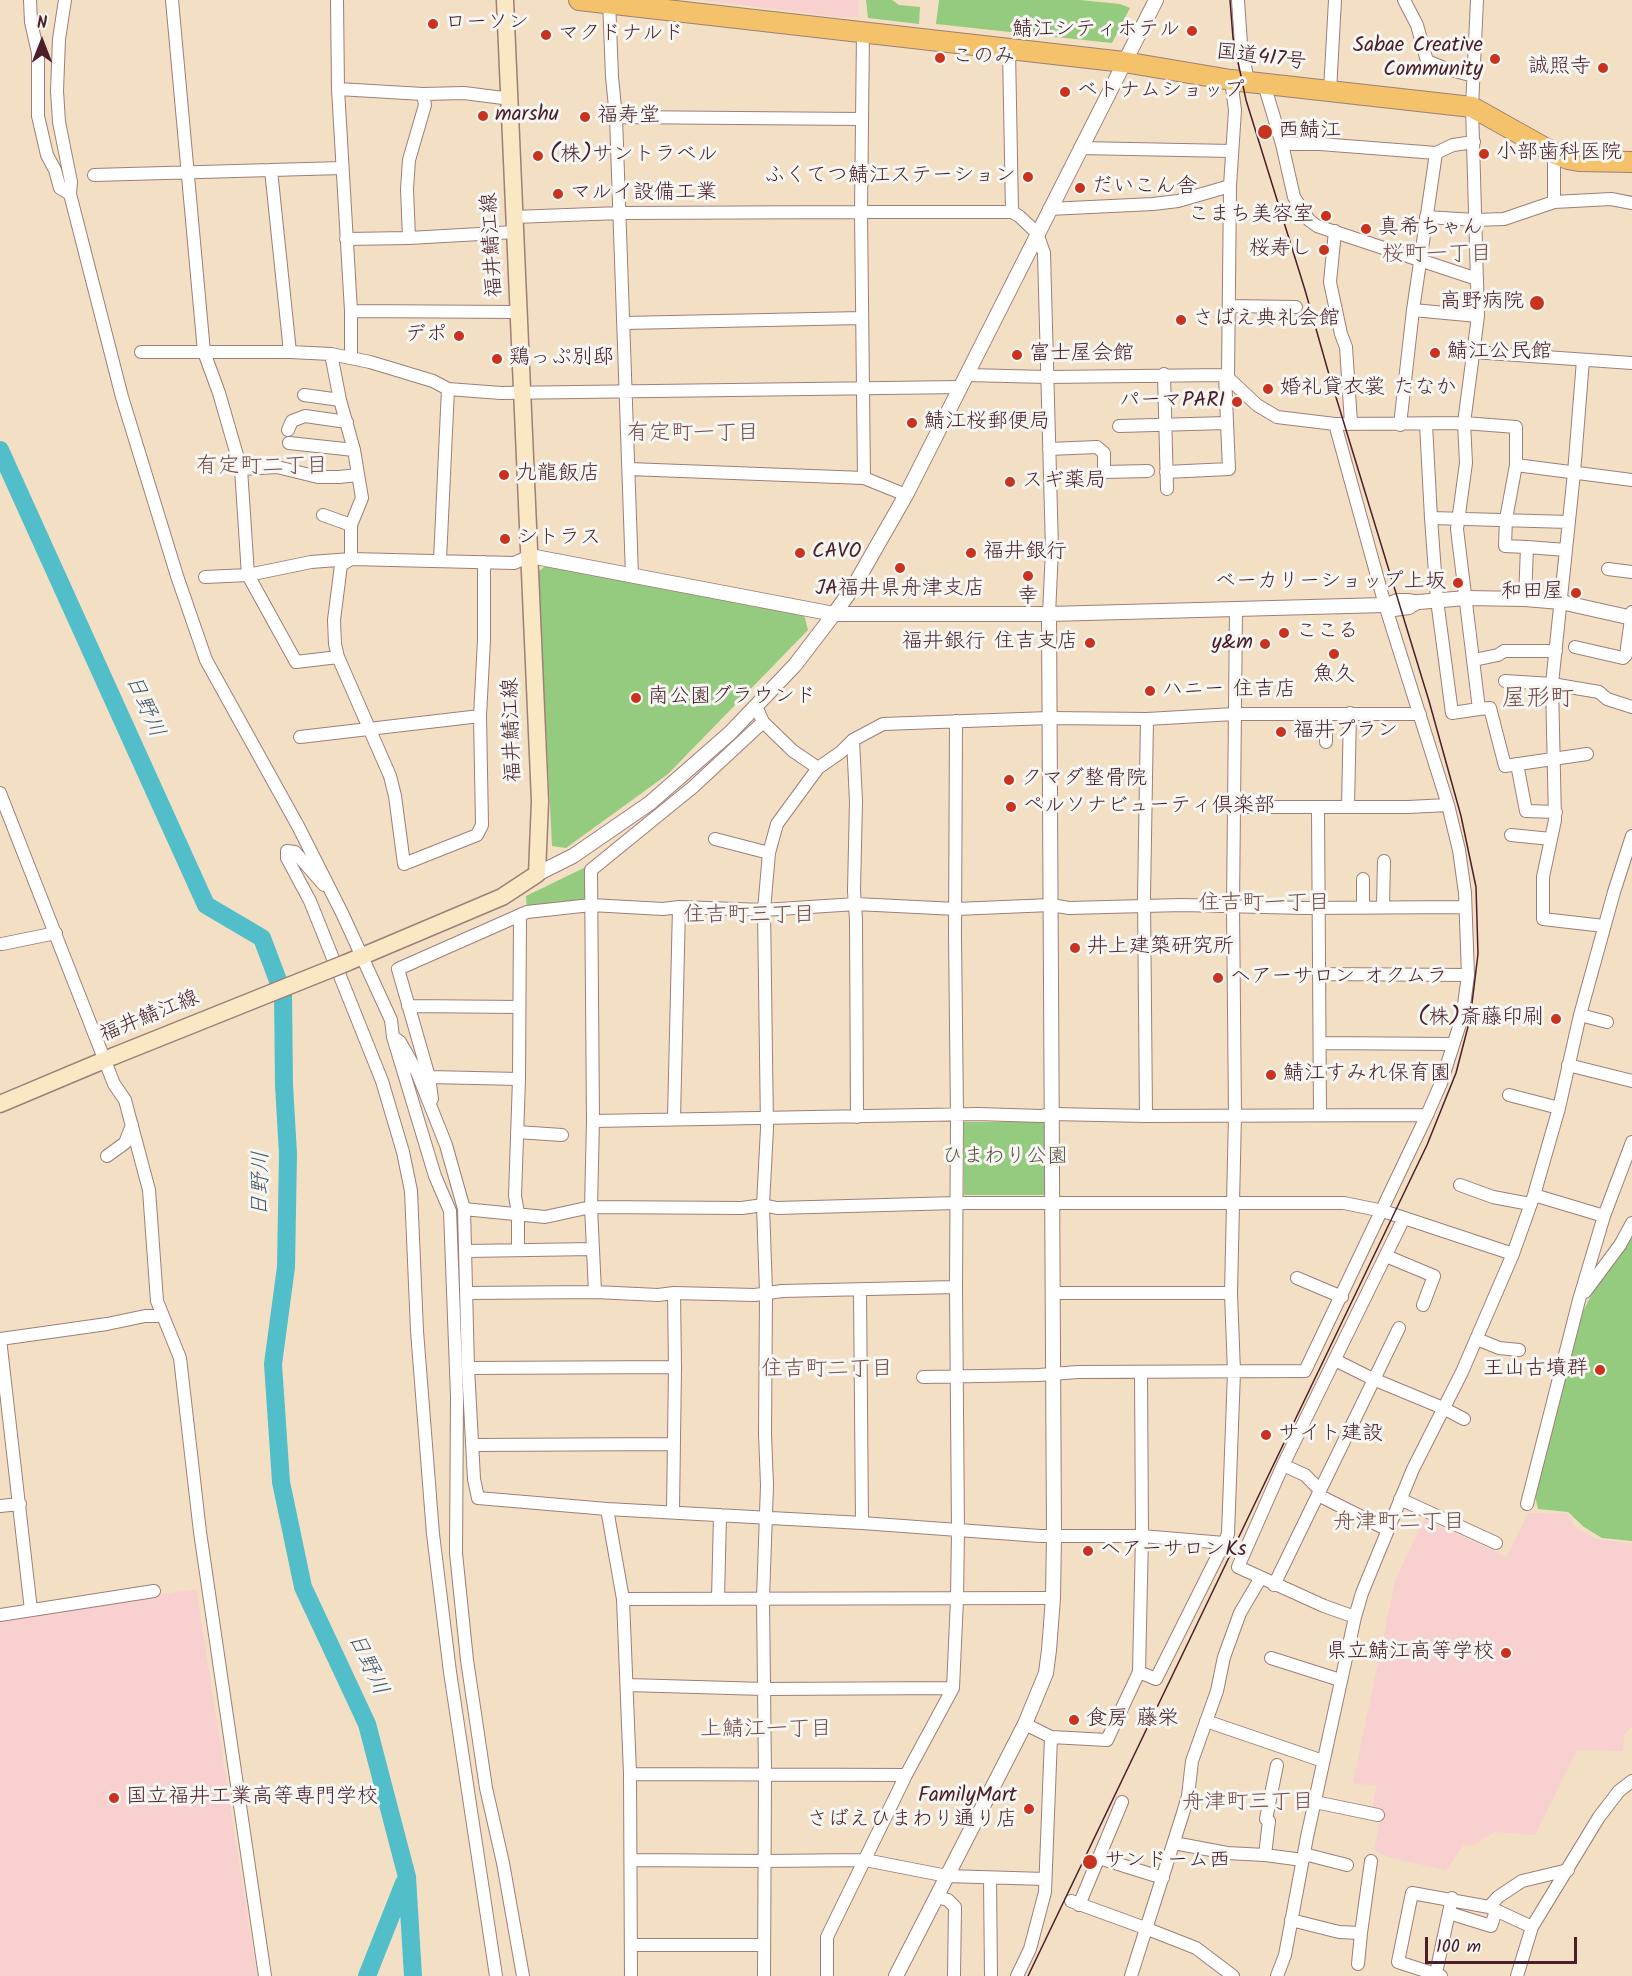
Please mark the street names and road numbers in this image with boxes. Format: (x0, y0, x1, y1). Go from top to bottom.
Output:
street label: 国道417号 (1214, 41, 1308, 77)
street label: 福井鯖江線 (479, 192, 509, 298)
street label: 福井鯖江線 (500, 677, 528, 783)
street label: 福井鯖江線 (97, 987, 203, 1049)

